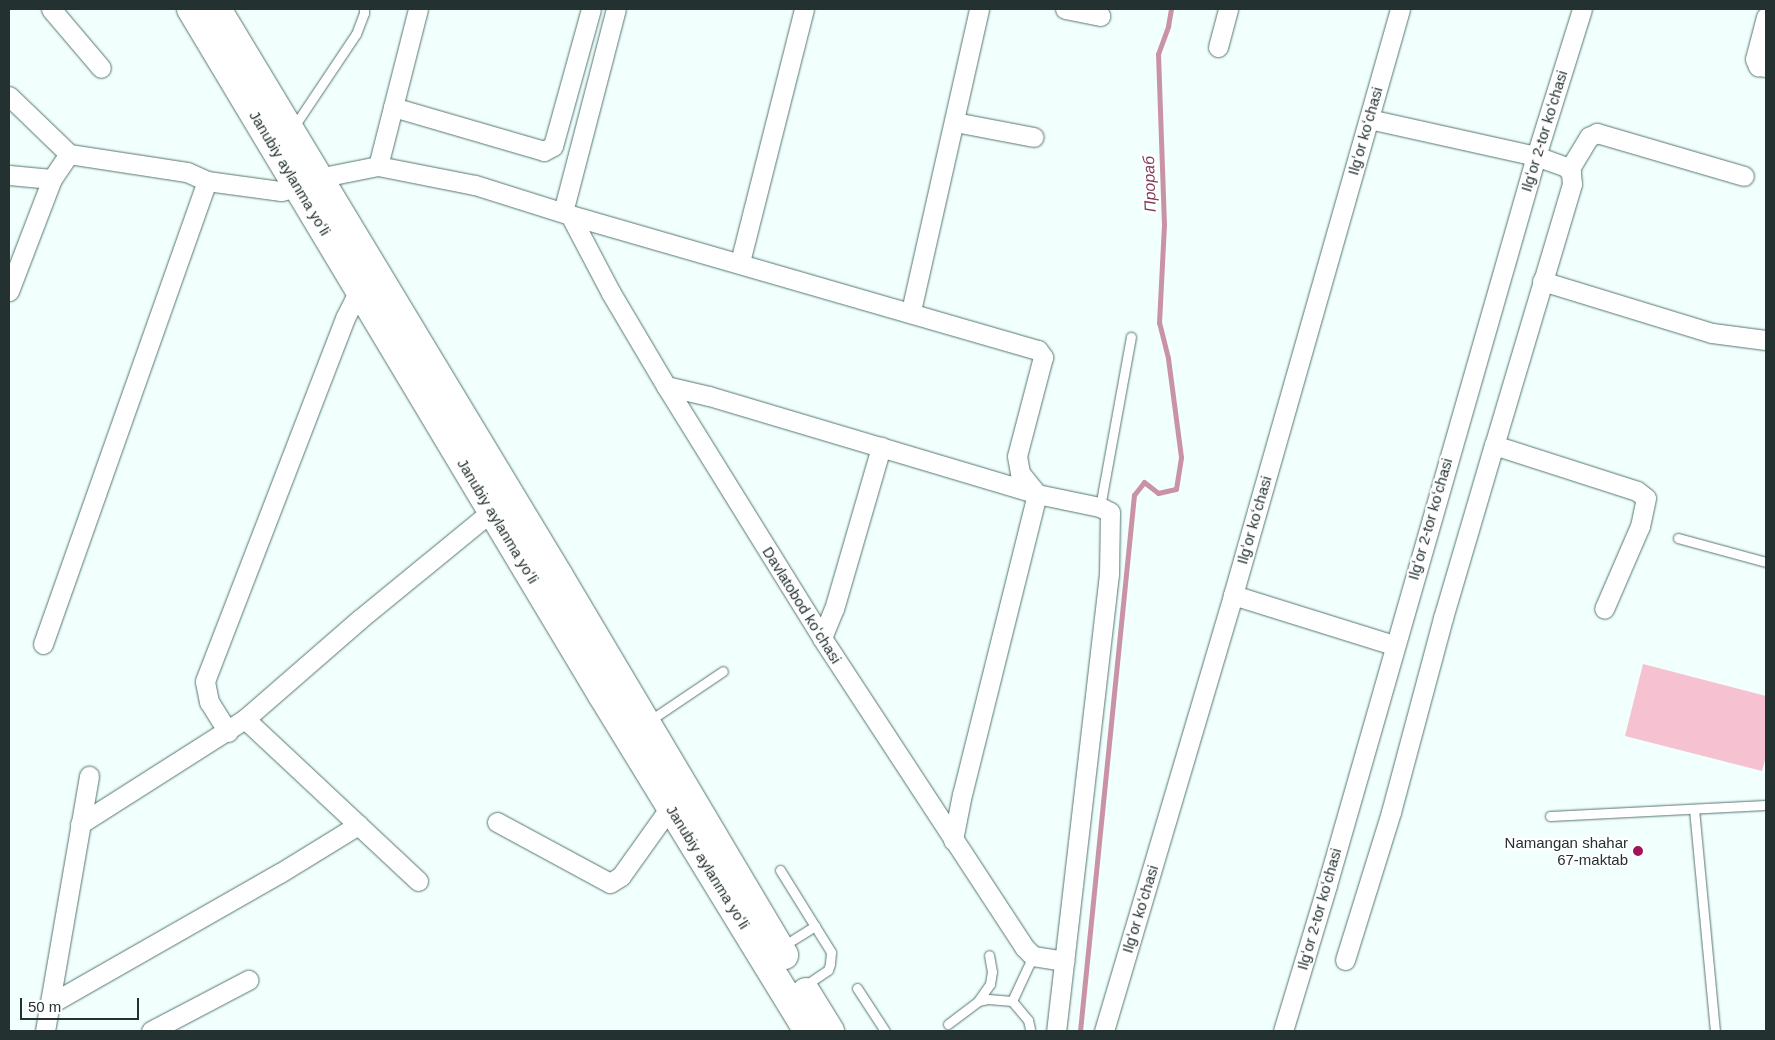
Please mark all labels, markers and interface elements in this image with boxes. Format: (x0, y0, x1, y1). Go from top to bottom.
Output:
street label: Ilgʻor 2-tor koʻchasi (1517, 68, 1571, 194)
street label: Ilgʻor koʻchasi (1344, 85, 1386, 177)
street label: Janubiy aylanma yoʻli (246, 107, 334, 239)
water label: Прораб (1139, 156, 1161, 212)
street label: Janubiy aylanma yoʻli (454, 455, 542, 587)
street label: Ilgʻor 2-tor koʻchasi (1404, 456, 1456, 582)
street label: Ilgʻor koʻchasi (1233, 474, 1275, 566)
street label: Davlatobod koʻchasi (759, 543, 845, 667)
street label: Janubiy aylanma yoʻli (663, 802, 753, 932)
place label: Namangan shahar 67-maktab (1505, 833, 1628, 868)
marker: Namangan shahar 67-maktab (1632, 845, 1644, 857)
street label: Ilgʻor 2-tor koʻchasi (1293, 846, 1345, 972)
street label: Ilgʻor koʻchasi (1118, 863, 1162, 955)
scale bar (22, 988, 141, 1020)
text: 50 m (28, 998, 61, 1015)

